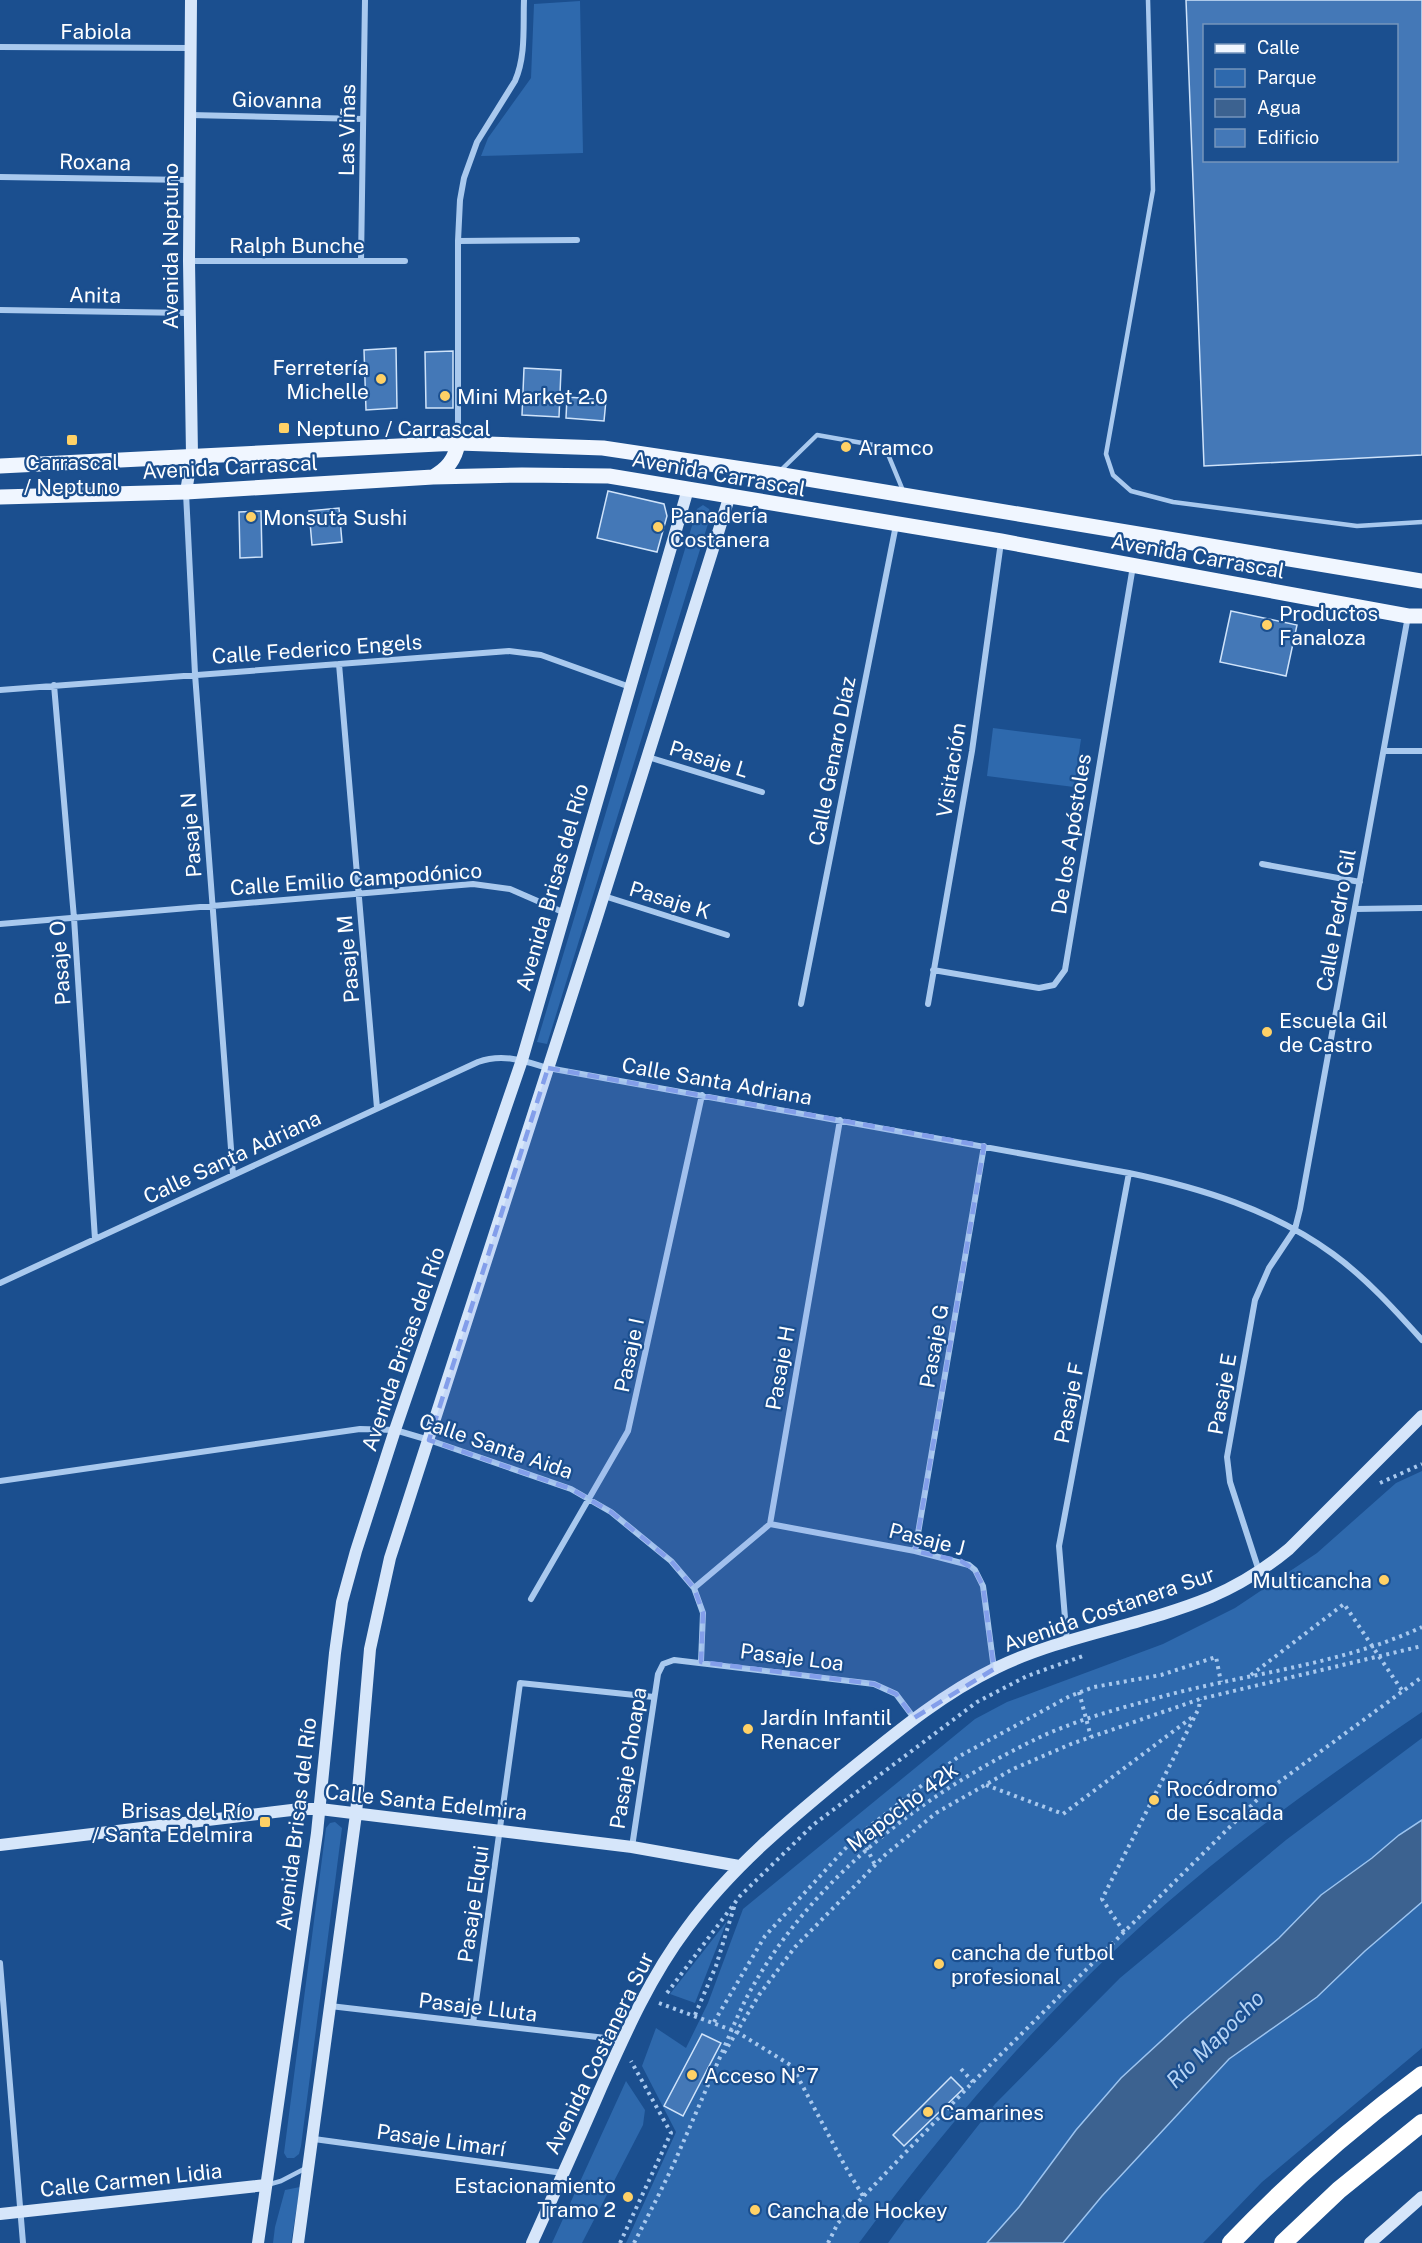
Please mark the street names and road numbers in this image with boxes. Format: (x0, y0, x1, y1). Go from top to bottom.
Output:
street label: Fabiola (60, 19, 132, 44)
street label: Las Viñas (334, 84, 360, 176)
street label: Giovanna (232, 87, 322, 113)
street label: Roxana (59, 149, 131, 175)
street label: Avenida Neptuno (158, 163, 183, 329)
street label: Ralph Bunche (229, 233, 365, 258)
street label: Anita (69, 282, 121, 308)
street label: Avenida Carrascal (630, 446, 808, 502)
street label: Avenida Carrascal (142, 450, 318, 484)
street label: Avenida Carrascal (1109, 528, 1287, 584)
street label: Calle Federico Engels (211, 629, 423, 669)
street label: Calle Genaro Díaz (803, 674, 861, 848)
street label: Visitación (931, 721, 971, 819)
street label: Pasaje L (666, 735, 752, 783)
street label: De los Apóstoles (1046, 752, 1096, 916)
street label: Avenida Brisas del Río (510, 780, 594, 994)
street label: Pasaje N (176, 792, 206, 878)
street label: Calle Pedro Gil (1311, 847, 1361, 993)
street label: Calle Emilio Campodónico (229, 858, 483, 900)
street label: Pasaje K (626, 876, 714, 924)
street label: Pasaje M (332, 914, 364, 1004)
street label: Pasaje O (45, 920, 75, 1006)
street label: Calle Santa Adriana (620, 1052, 814, 1110)
street label: Calle Santa Adriana (139, 1105, 325, 1209)
street label: Avenida Brisas del Río (356, 1244, 450, 1454)
street label: Pasaje G (914, 1302, 954, 1390)
street label: Pasaje I (609, 1316, 649, 1394)
street label: Pasaje H (760, 1324, 800, 1412)
street label: Pasaje E (1203, 1351, 1241, 1437)
street label: Pasaje F (1049, 1360, 1089, 1446)
street label: Calle Santa Aida (416, 1408, 576, 1484)
street label: Pasaje J (886, 1517, 968, 1561)
street label: Avenida Costanera Sur (1000, 1561, 1218, 1657)
street label: Pasaje Loa (739, 1638, 845, 1676)
street label: Pasaje Choapa (604, 1685, 652, 1831)
street label: Avenida Brisas del Río (271, 1716, 321, 1932)
street label: Mapocho 42k (842, 1757, 962, 1857)
street label: Calle Santa Edelmira (324, 1779, 528, 1825)
street label: Pasaje Elqui (452, 1844, 494, 1964)
street label: Avenida Costanera Sur (539, 1948, 659, 2158)
street label: Pasaje Lluta (417, 1987, 539, 2027)
street label: Pasaje Limarí (375, 2119, 508, 2162)
street label: Calle Carmen Lidia (39, 2158, 223, 2202)

